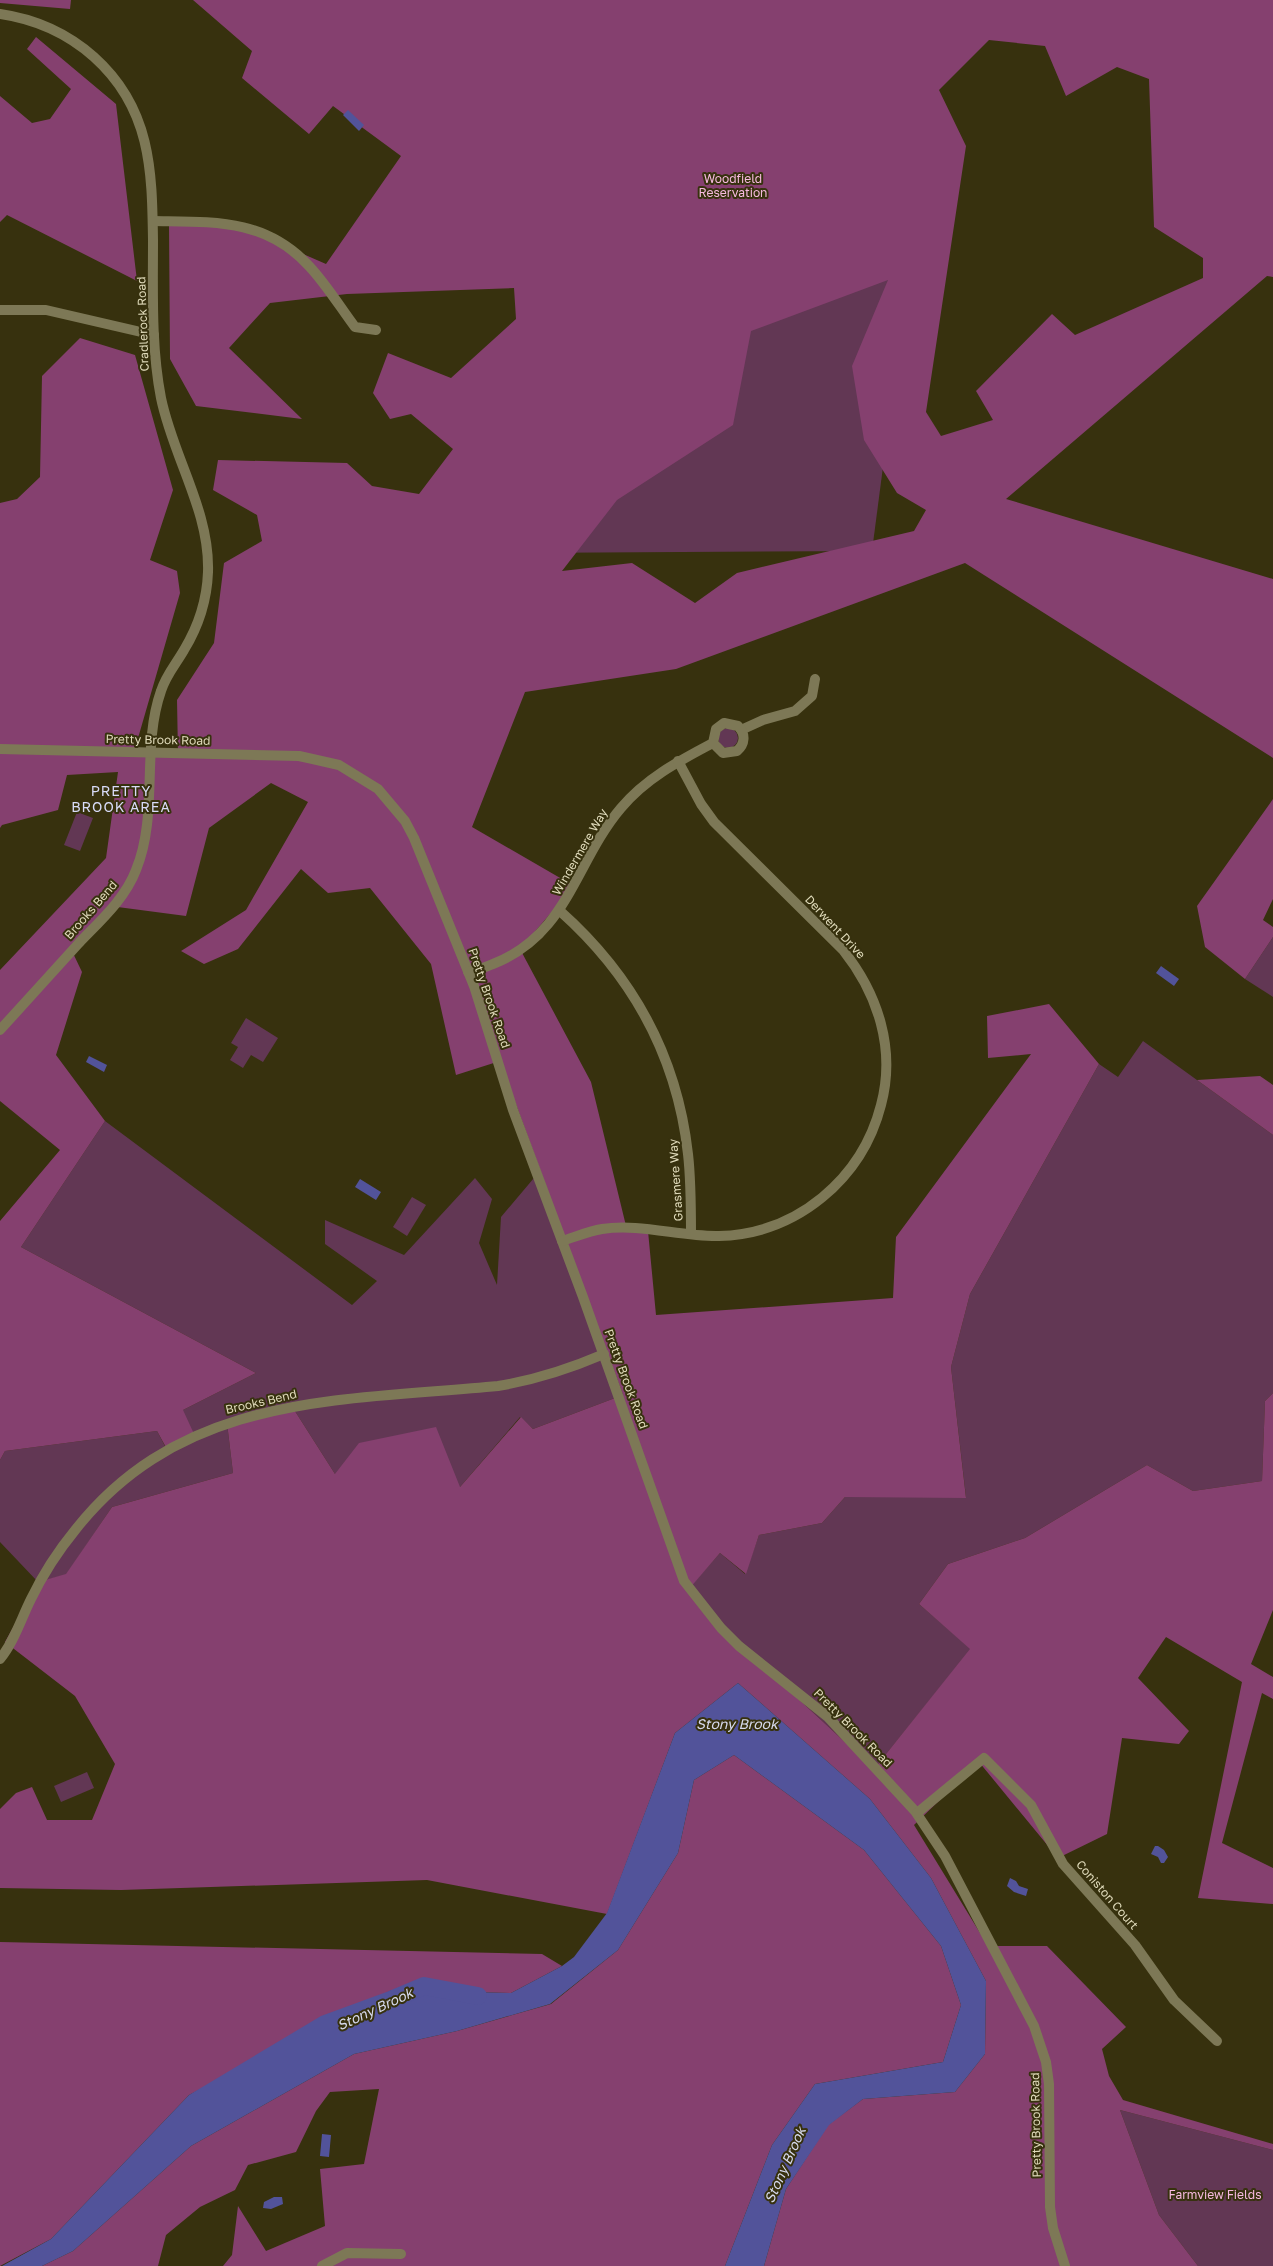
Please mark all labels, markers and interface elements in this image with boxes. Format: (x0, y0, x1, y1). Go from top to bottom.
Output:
park label: Woodfield Reservation (699, 171, 767, 200)
street label: Cradlerock Road (133, 276, 152, 372)
street label: Pretty Brook Road (105, 731, 211, 748)
district label: PRETTY BROOK AREA (71, 782, 171, 815)
street label: Windermere Way (549, 806, 611, 898)
street label: Brooks Bend (61, 877, 120, 942)
street label: Derwent Drive (802, 892, 869, 962)
street label: Pretty Brook Road (465, 946, 514, 1050)
street label: Grasmere Way (665, 1138, 686, 1222)
street label: Pretty Brook Road (601, 1327, 651, 1431)
street label: Brooks Bend (224, 1386, 298, 1417)
street label: Pretty Brook Road (811, 1685, 896, 1770)
water label: Stony Brook (696, 1715, 780, 1732)
street label: Coniston Court (1073, 1857, 1142, 1933)
water label: Stony Brook (334, 1983, 417, 2034)
street label: Pretty Brook Road (1027, 2072, 1044, 2178)
water label: Stony Brook (760, 2122, 810, 2206)
park label: Farmview Fields (1168, 2187, 1262, 2202)

